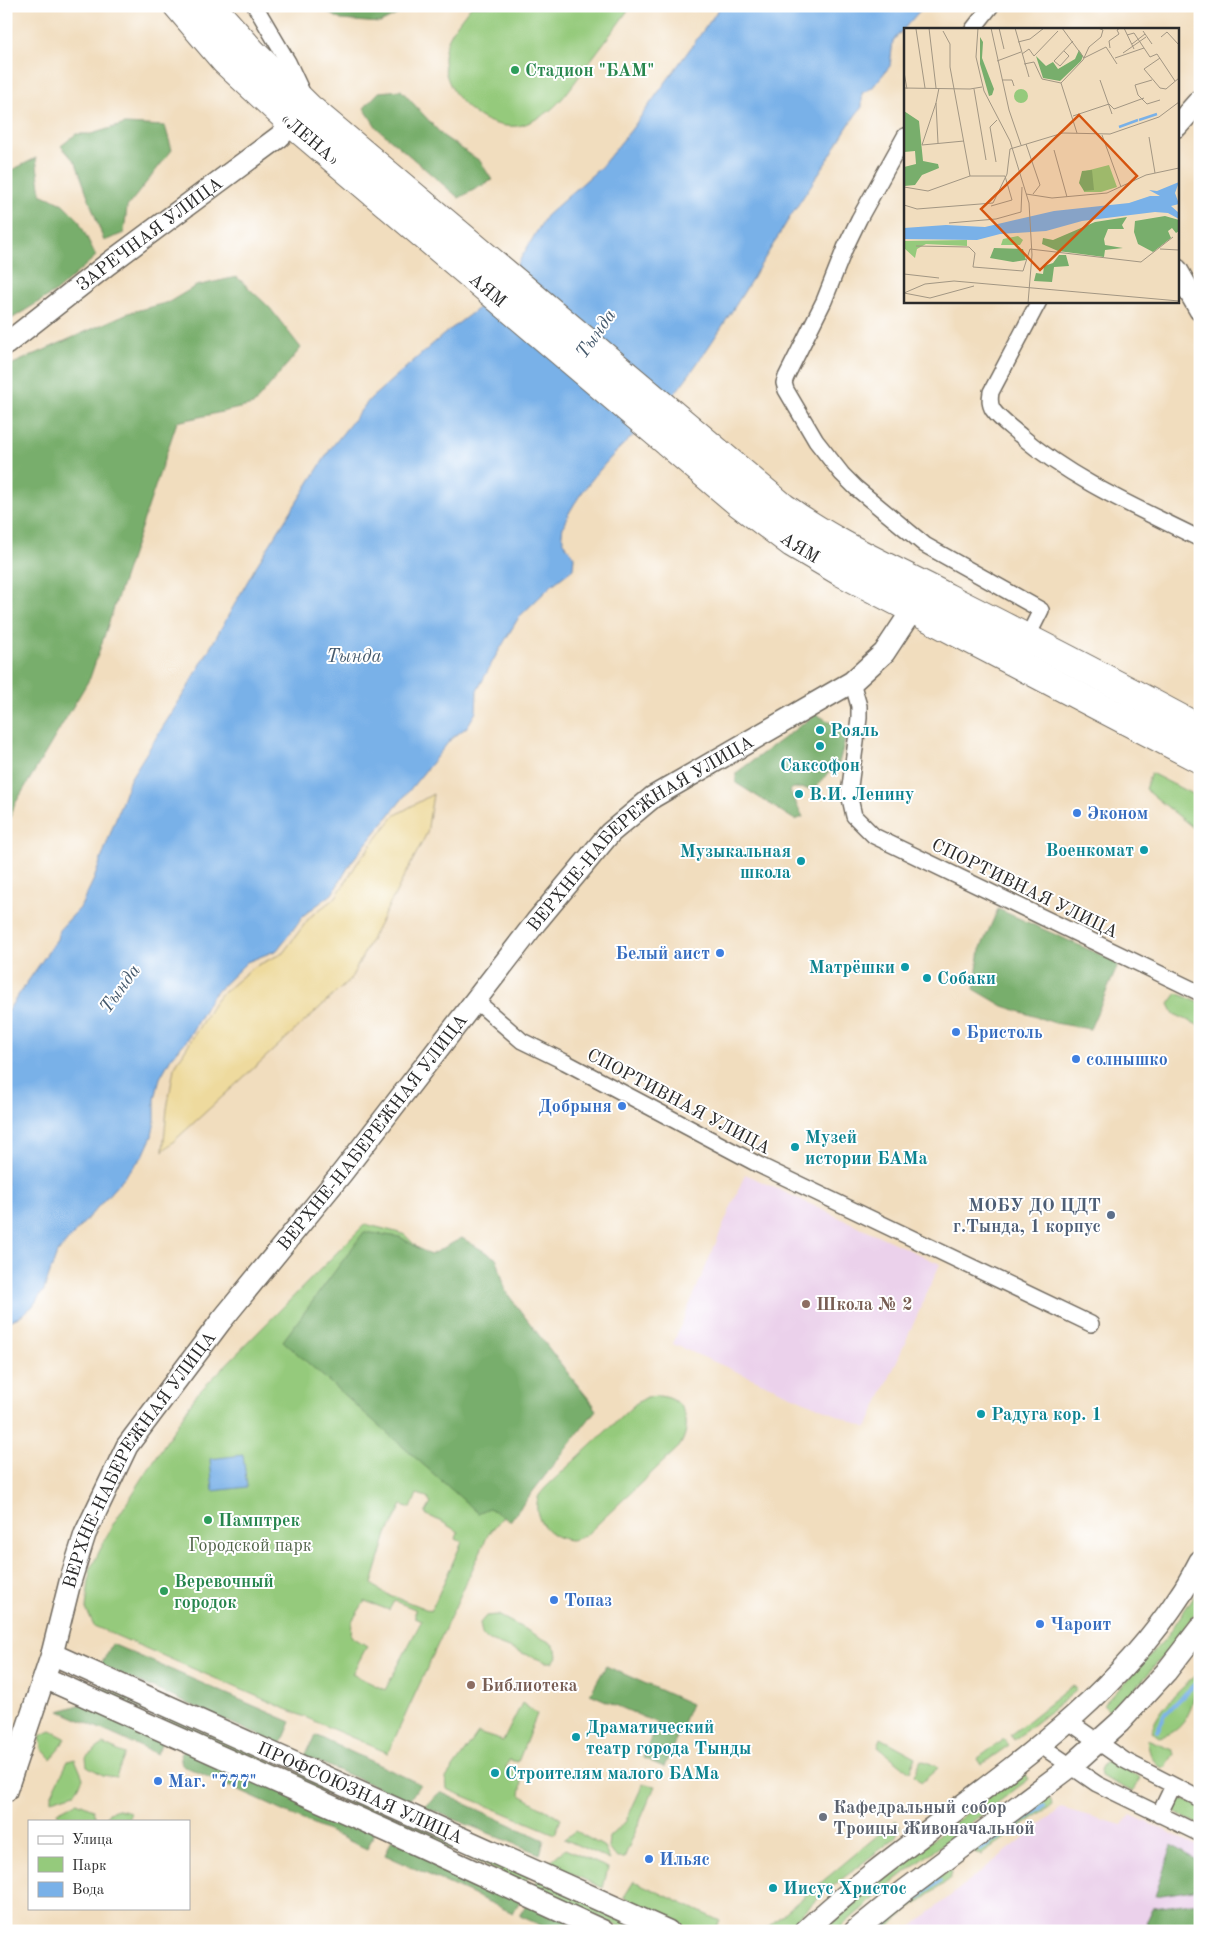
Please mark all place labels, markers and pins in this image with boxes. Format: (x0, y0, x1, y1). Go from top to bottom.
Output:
place label: Стадион "БАМ" (525, 62, 654, 80)
marker: Стадион "БАМ" (509, 64, 521, 76)
place label: Рояль (830, 722, 879, 740)
marker: Рояль (814, 724, 826, 736)
marker: Саксофон (814, 740, 826, 752)
place label: Саксофон (780, 757, 860, 776)
place label: В.И. Ленину (809, 786, 914, 804)
marker: В.И. Ленину (793, 788, 805, 800)
place label: Эконом (1087, 805, 1148, 823)
marker: Эконом (1071, 807, 1083, 819)
place label: Военкомат (1046, 842, 1134, 860)
place label: Музыкальная школа (680, 843, 791, 882)
marker: Военкомат (1138, 844, 1150, 856)
marker: Музыкальная школа (795, 855, 807, 867)
place label: Белый аист (615, 945, 710, 963)
marker: Белый аист (714, 947, 726, 959)
place label: Матрёшки (809, 959, 895, 977)
marker: Матрёшки (899, 961, 911, 973)
place label: Собаки (937, 970, 996, 988)
marker: Собаки (921, 972, 933, 984)
place label: Бристоль (966, 1024, 1043, 1042)
marker: Бристоль (950, 1026, 962, 1038)
place label: солнышко (1086, 1051, 1168, 1069)
marker: солнышко (1070, 1053, 1082, 1065)
place label: Добрыня (539, 1098, 612, 1116)
marker: Добрыня (616, 1100, 628, 1112)
place label: Музей истории БАМа (805, 1129, 928, 1168)
marker: Музей истории БАМа (789, 1141, 801, 1153)
place label: МОБУ ДО ЦДТ г.Тында, 1 корпус (953, 1197, 1101, 1236)
marker: МОБУ ДО ЦДТ г.Тында, 1 корпус (1105, 1209, 1117, 1221)
place label: Школа № 2 (816, 1296, 913, 1314)
marker: Школа № 2 (800, 1298, 812, 1310)
place label: Радуга кор. 1 (991, 1406, 1102, 1424)
marker: Радуга кор. 1 (975, 1408, 987, 1420)
place label: Памптрек (218, 1512, 300, 1530)
marker: Памптрек (202, 1514, 214, 1526)
place label: Веревочный городок (174, 1573, 274, 1612)
marker: Веревочный городок (158, 1585, 170, 1597)
place label: Топаз (564, 1592, 612, 1610)
marker: Топаз (548, 1594, 560, 1606)
place label: Чароит (1050, 1616, 1111, 1634)
marker: Чароит (1034, 1618, 1046, 1630)
place label: Библиотека (481, 1677, 578, 1695)
marker: Библиотека (465, 1679, 477, 1691)
place label: Драматический театр города Тынды (586, 1719, 751, 1758)
marker: Драматический театр города Тынды (570, 1731, 582, 1743)
place label: Строителям малого БАМа (505, 1765, 719, 1783)
marker: Строителям малого БАМа (489, 1767, 501, 1779)
place label: Маг. "777" (168, 1773, 257, 1791)
marker: Маг. "777" (152, 1775, 164, 1787)
place label: Кафедральный собор Троицы Живоначальной (833, 1799, 1035, 1838)
marker: Кафедральный собор Троицы Живоначальной (817, 1811, 829, 1823)
place label: Ильяс (659, 1851, 710, 1869)
marker: Ильяс (643, 1853, 655, 1865)
place label: Иисус Христос (783, 1880, 907, 1898)
marker: Иисус Христос (767, 1882, 779, 1894)

